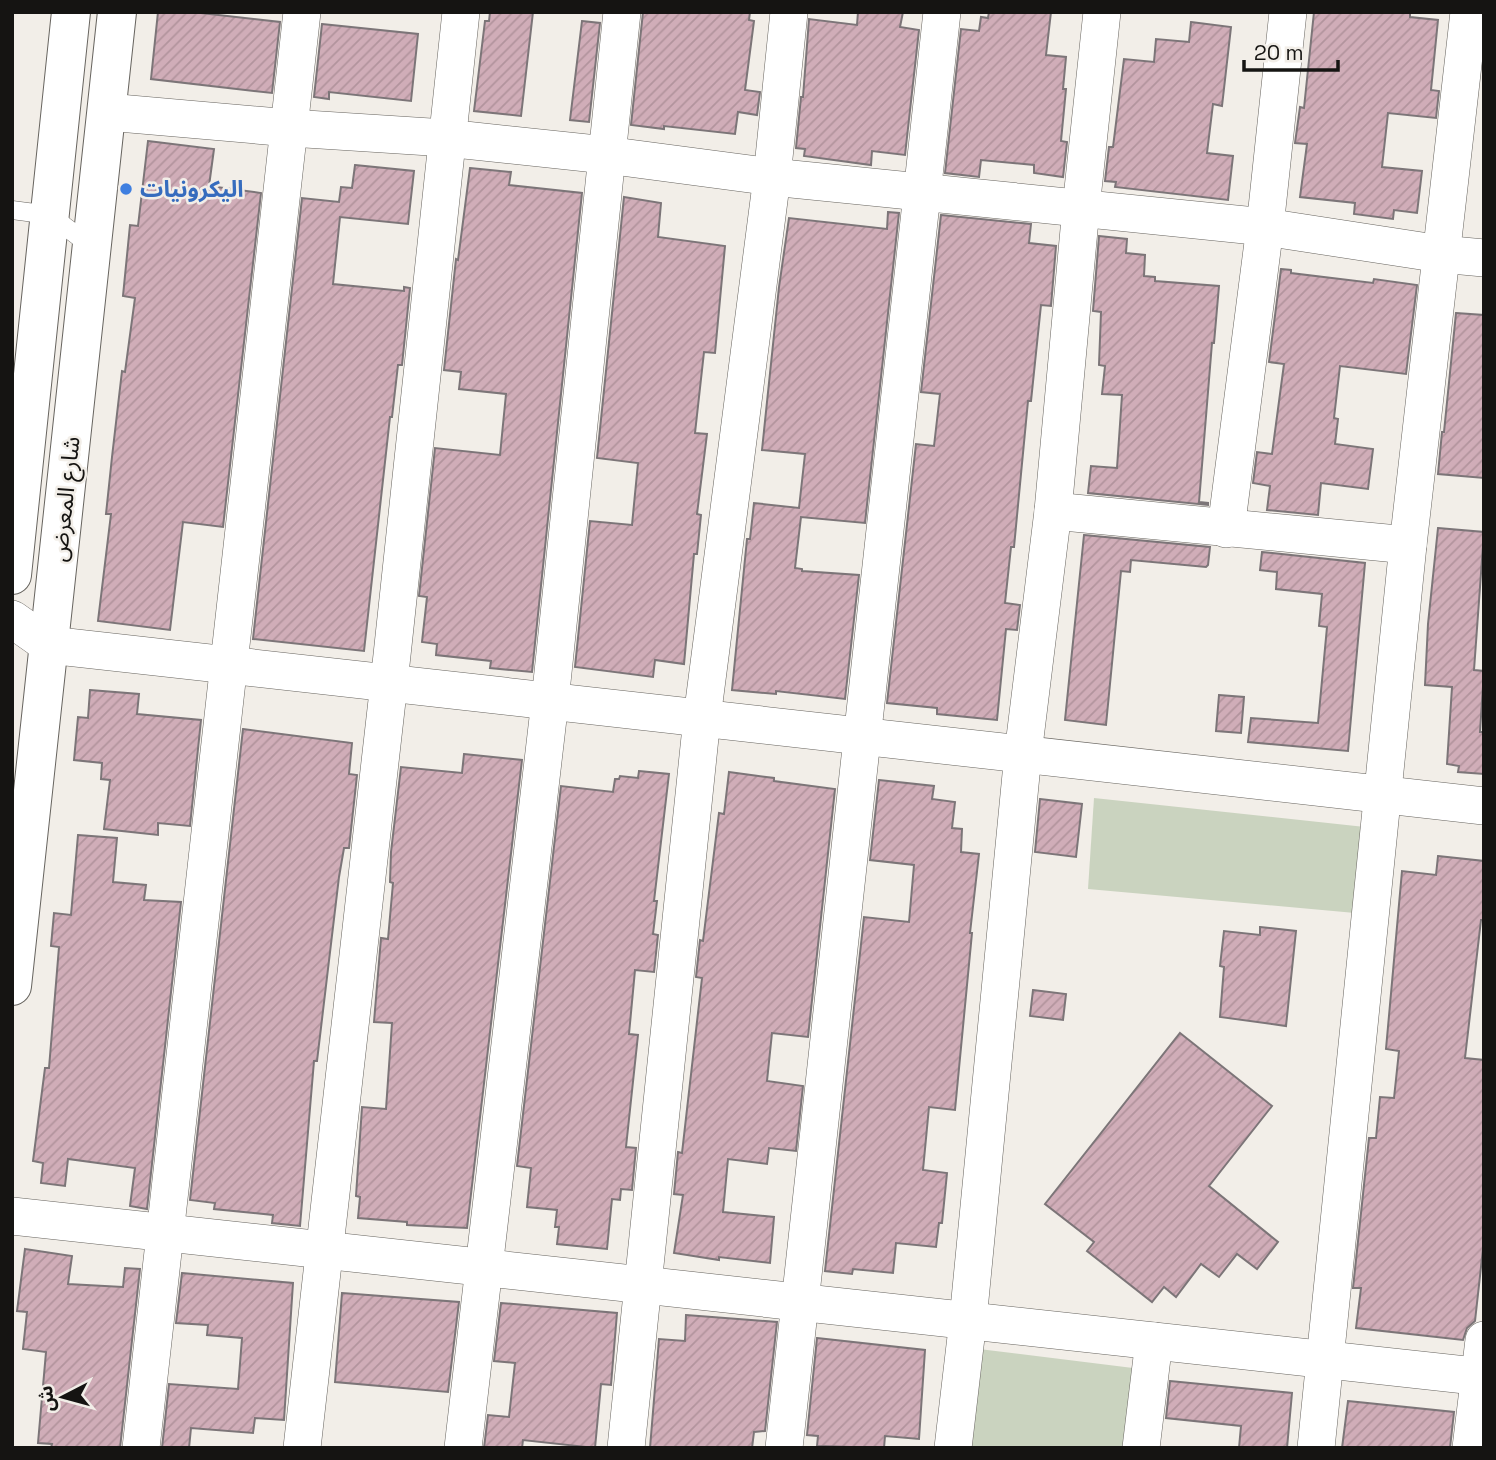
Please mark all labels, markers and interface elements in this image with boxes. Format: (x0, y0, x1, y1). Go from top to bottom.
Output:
scale bar (1244, 28, 1338, 72)
text: 20 m (1254, 39, 1304, 66)
place label: اليكرونيات (140, 174, 244, 204)
marker: اليكرونيات (118, 181, 134, 197)
street label: شارع المعرض (44, 435, 88, 563)
north arrow (28, 1362, 98, 1432)
text: ش (33, 1384, 60, 1413)

